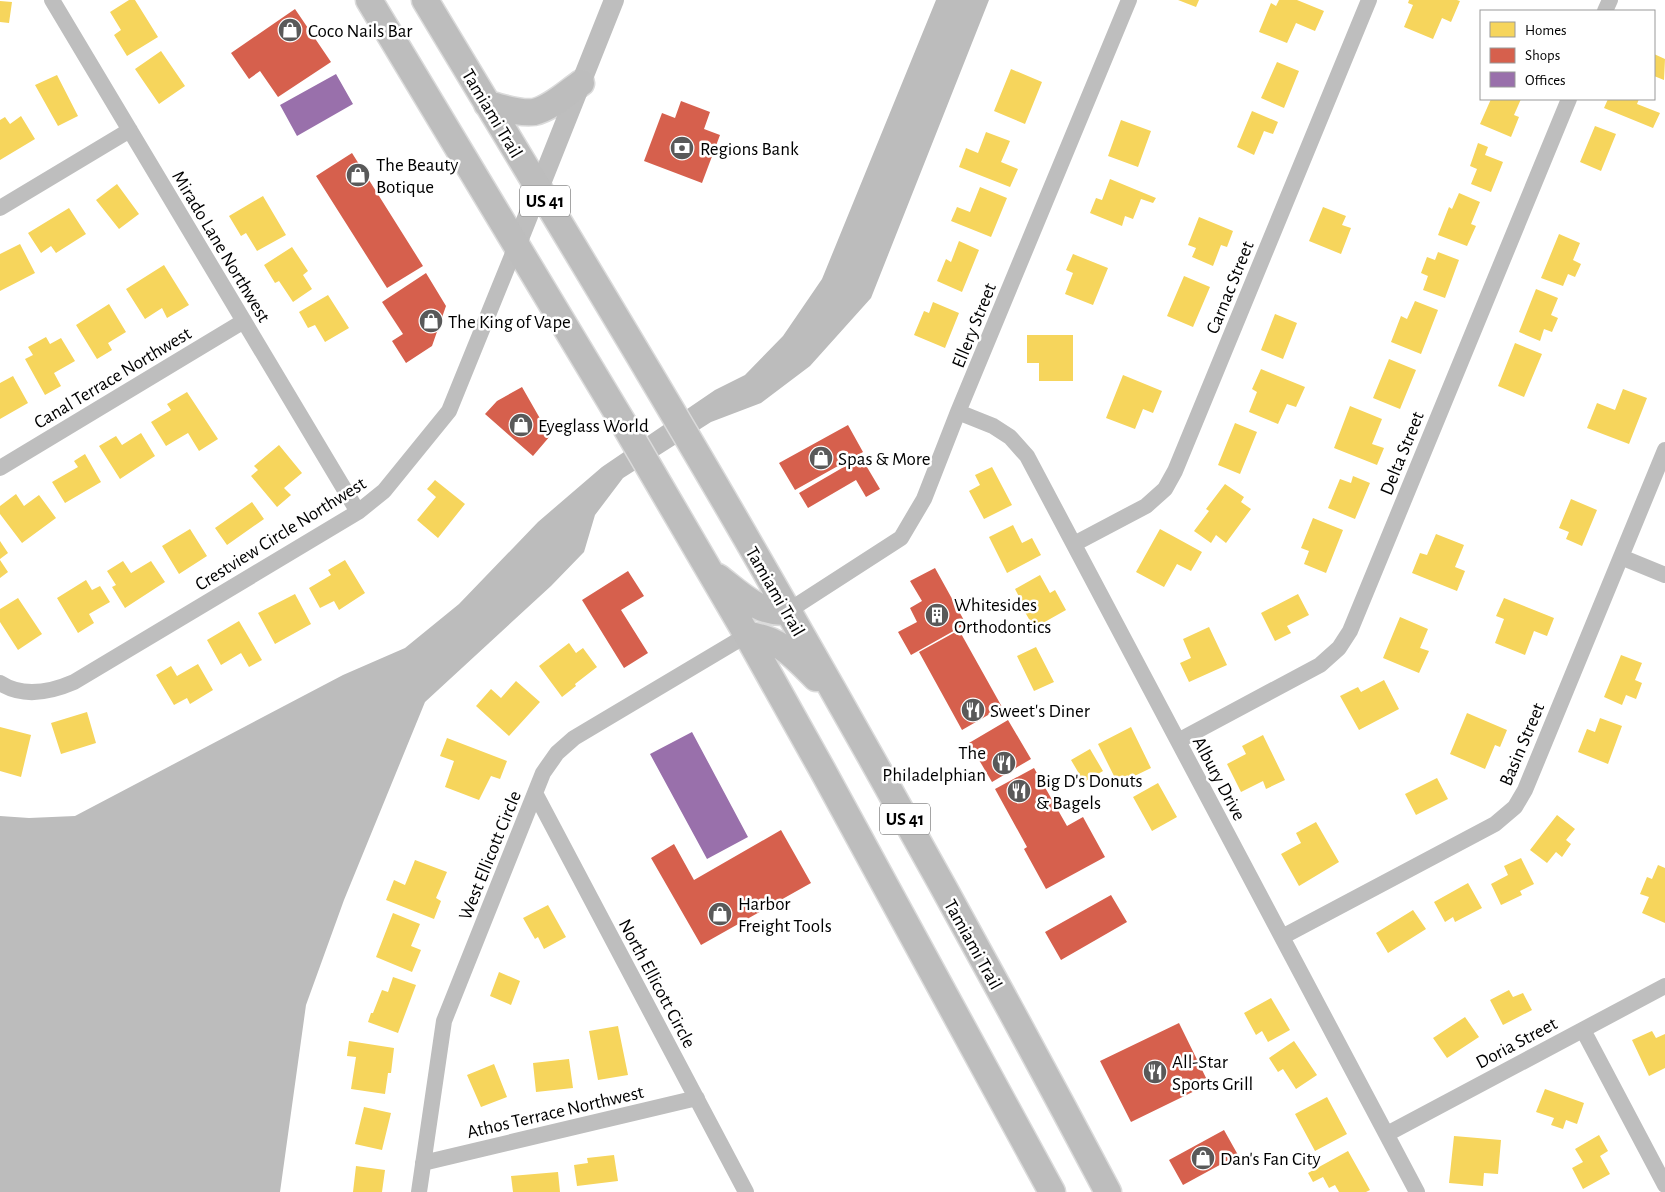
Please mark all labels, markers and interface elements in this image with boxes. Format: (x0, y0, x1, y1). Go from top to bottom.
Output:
legend (1480, 10, 1655, 100)
shop icon: Coco Nails Bar (277, 17, 303, 43)
place label: Coco Nails Bar (308, 22, 412, 41)
text: Homes (1525, 23, 1567, 38)
text: Shops (1525, 48, 1560, 63)
street label: Tamiami Trail (458, 66, 526, 162)
text: Offices (1525, 73, 1566, 88)
bank icon: Regions Bank (669, 135, 695, 161)
place label: Regions Bank (700, 140, 799, 159)
place label: The Beauty Botique (376, 156, 458, 197)
shop icon: The Beauty Botique (345, 162, 371, 188)
street label: Mirado Lane Northwest (168, 168, 273, 326)
road number: US 41 (520, 186, 570, 217)
street label: Carnac Street (1203, 238, 1258, 337)
street label: Ellery Street (949, 280, 1000, 371)
shop icon: The King of Vape (418, 308, 444, 334)
place label: The King of Vape (448, 313, 571, 332)
street label: Canal Terrace Northwest (31, 324, 195, 433)
street label: Delta Street (1377, 409, 1428, 498)
shop icon: Eyeglass World (508, 412, 534, 438)
place label: Eyeglass World (538, 417, 649, 436)
shop icon: Spas & More (808, 445, 834, 471)
place label: Spas & More (838, 450, 931, 469)
street label: Crestview Circle Northwest (192, 474, 369, 595)
street label: Tamiami Trail (741, 544, 808, 640)
place label: Whitesides Orthodontics (954, 596, 1051, 637)
building icon: Whitesides Orthodontics (924, 602, 950, 628)
restaurant icon: Sweet's Diner (960, 697, 986, 723)
street label: Basin Street (1496, 700, 1548, 789)
place label: Sweet's Diner (990, 702, 1090, 721)
street label: Albury Drive (1189, 734, 1249, 824)
place label: The Philadelphian (882, 744, 986, 785)
restaurant icon: The Philadelphian (991, 750, 1017, 776)
place label: Big D's Donuts & Bagels (1036, 772, 1143, 813)
restaurant icon: Big D's Donuts & Bagels (1006, 778, 1032, 804)
street label: West Ellicott Circle (456, 788, 525, 923)
road number: US 41 (880, 804, 930, 834)
place label: Harbor Freight Tools (738, 895, 832, 936)
street label: Tamiami Trail (940, 896, 1005, 993)
shop icon: Harbor Freight Tools (707, 901, 733, 927)
street label: North Ellicott Circle (615, 916, 699, 1051)
street label: Doria Street (1473, 1014, 1560, 1073)
place label: All-Star Sports Grill (1172, 1053, 1253, 1094)
restaurant icon: All-Star Sports Grill (1142, 1059, 1168, 1085)
street label: Athos Terrace Northwest (465, 1083, 646, 1142)
shop icon: Dan's Fan City (1190, 1145, 1216, 1171)
place label: Dan's Fan City (1220, 1150, 1321, 1169)

